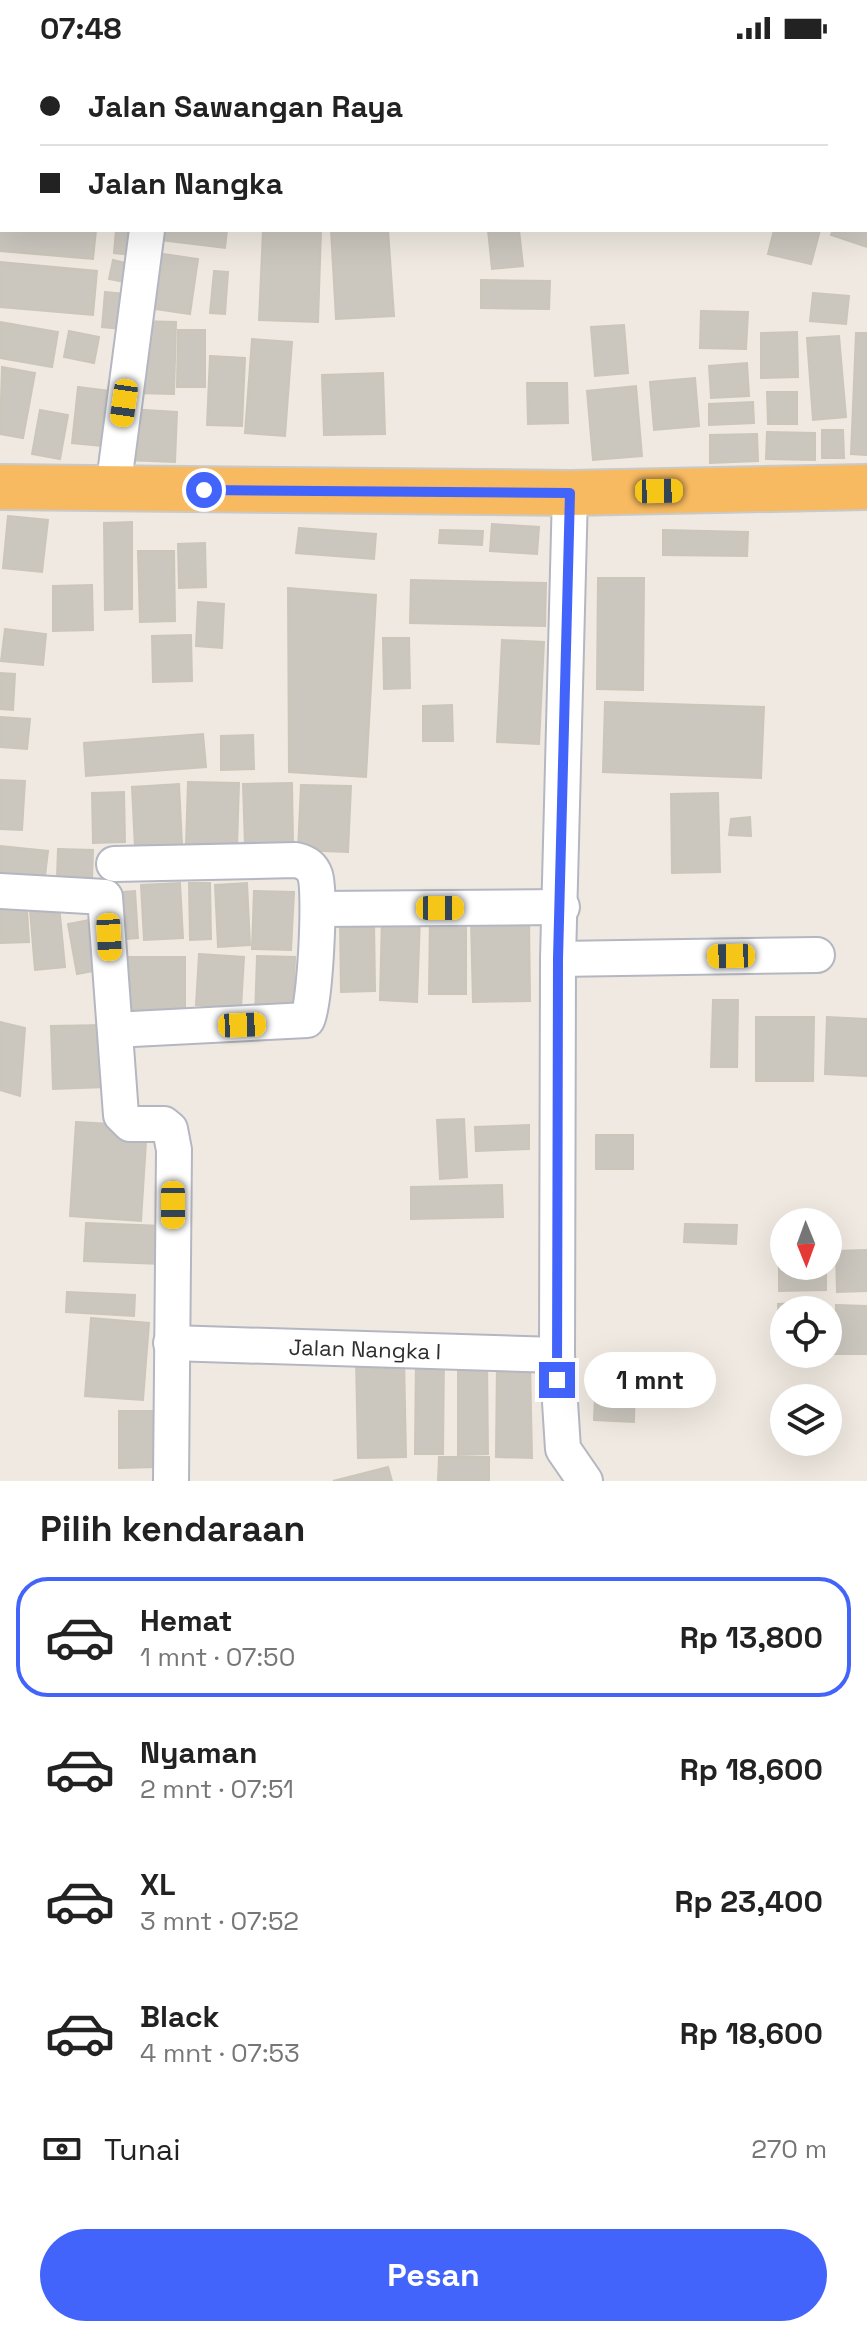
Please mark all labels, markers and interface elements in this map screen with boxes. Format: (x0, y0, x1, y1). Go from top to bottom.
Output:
text: 07:48 (40, 9, 121, 48)
text: Jalan Sawangan Raya (88, 87, 403, 126)
text: Jalan Nangka (88, 164, 283, 203)
car (109, 378, 139, 428)
route start (186, 472, 222, 508)
car (635, 479, 683, 503)
car (416, 896, 464, 920)
car (96, 912, 122, 962)
car (707, 944, 755, 968)
car (218, 1012, 266, 1038)
car (161, 1181, 185, 1229)
north arrow (770, 1208, 842, 1280)
map controls (770, 1208, 842, 1456)
button: locate (770, 1296, 842, 1368)
street label: Jalan Nangka I (288, 1333, 442, 1365)
callout: 1 mnt (585, 1352, 717, 1408)
route end (539, 1362, 575, 1398)
text: 1 mnt (616, 1363, 684, 1397)
button: layers (770, 1384, 842, 1456)
text: Pilih kendaraan (40, 1506, 305, 1552)
icon: car (44, 1601, 116, 1673)
text: Hemat (140, 1601, 233, 1640)
text: Rp 13,800 (680, 1618, 823, 1657)
text: 1 mnt · 07:50 (140, 1640, 295, 1674)
icon: car (44, 1733, 116, 1805)
text: Nyaman (140, 1733, 257, 1772)
text: Rp 18,600 (680, 1750, 823, 1789)
text: 2 mnt · 07:51 (140, 1772, 294, 1806)
icon: car (44, 1865, 116, 1937)
text: XL (140, 1865, 176, 1904)
text: Rp 23,400 (674, 1882, 823, 1921)
text: 3 mnt · 07:52 (140, 1904, 299, 1938)
icon: car (44, 1997, 116, 2069)
text: Black (140, 1997, 219, 2036)
text: Rp 18,600 (680, 2014, 823, 2053)
text: 4 mnt · 07:53 (140, 2036, 300, 2070)
icon: cash (40, 2127, 84, 2171)
text: Tunai (104, 2130, 181, 2169)
text: 270 m (751, 2132, 827, 2166)
button: Pesan (40, 2229, 827, 2321)

